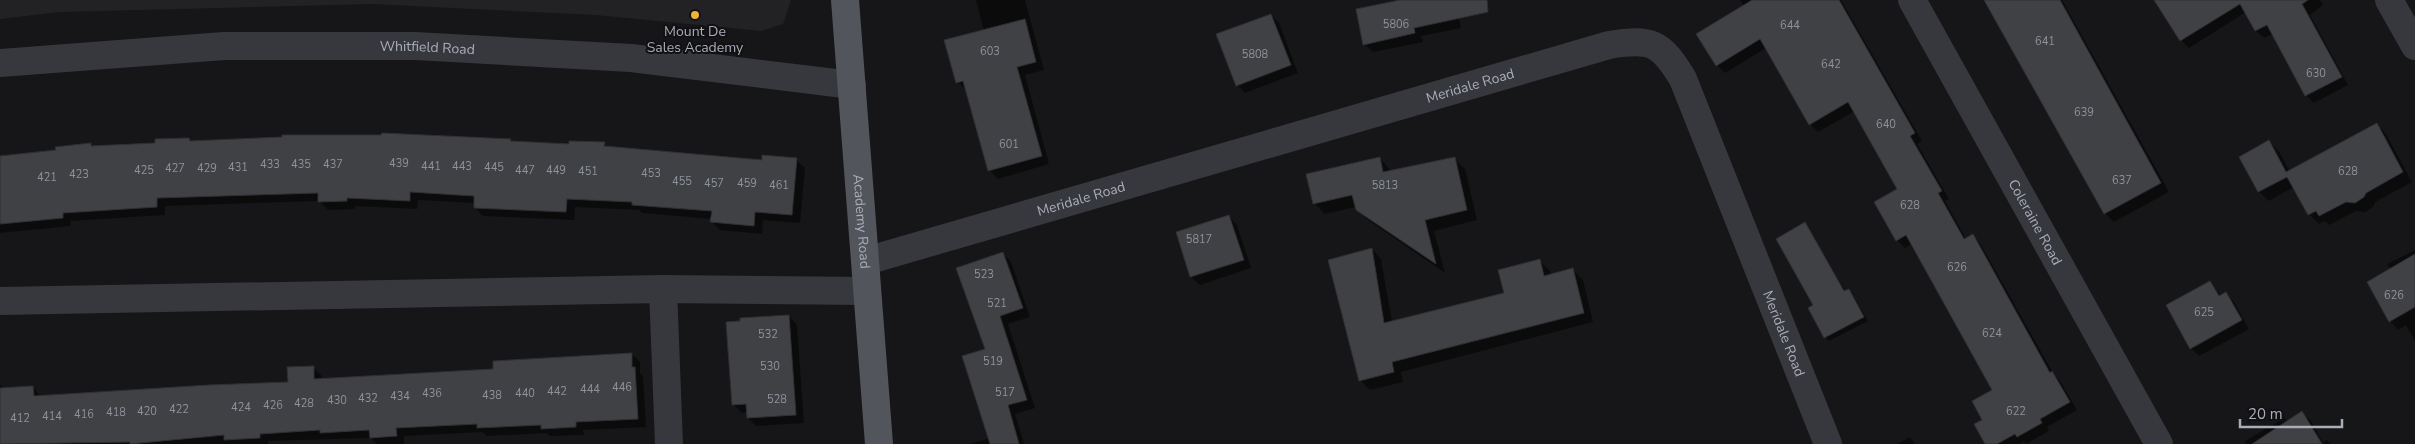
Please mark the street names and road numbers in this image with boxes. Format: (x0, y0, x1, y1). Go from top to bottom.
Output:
street label: Whitfield Road (380, 36, 475, 59)
street label: Meridale Road (1424, 64, 1516, 107)
street label: Academy Road (849, 173, 875, 269)
street label: Coleraine Road (2004, 176, 2067, 268)
street label: Meridale Road (1035, 177, 1127, 220)
street label: Meridale Road (1758, 288, 1810, 379)

